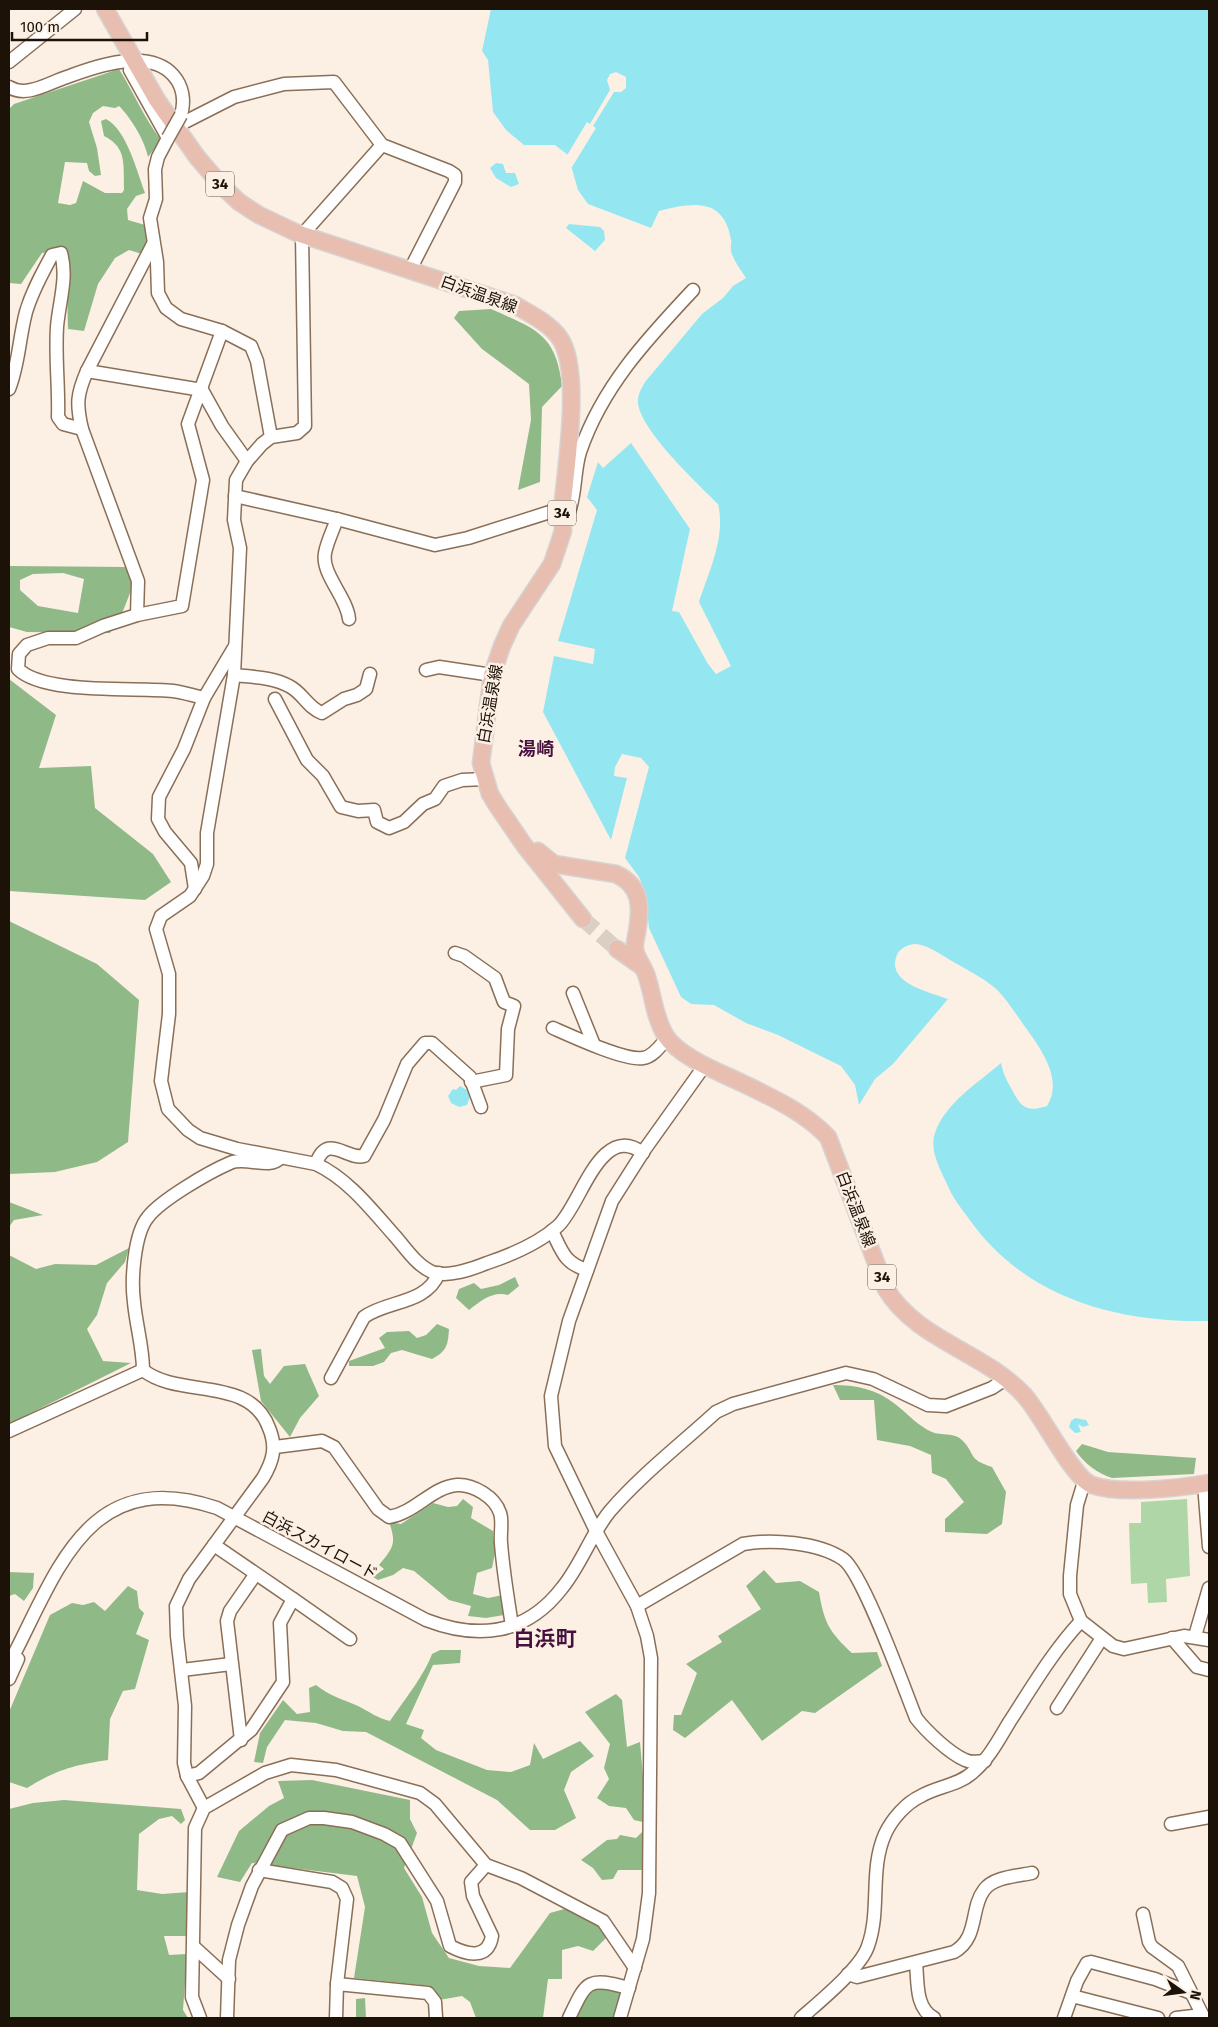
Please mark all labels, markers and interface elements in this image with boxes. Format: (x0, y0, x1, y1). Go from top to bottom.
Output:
scale bar (12, 10, 148, 42)
text: 100 m (20, 18, 60, 36)
road number: 34 (206, 172, 234, 196)
street label: 白浜温泉線 (438, 271, 520, 317)
road number: 34 (548, 500, 576, 526)
street label: 白浜温泉線 (474, 663, 506, 745)
district label: 湯崎 (518, 738, 554, 760)
street label: 白浜温泉線 (833, 1168, 879, 1250)
road number: 34 (868, 1264, 896, 1290)
street label: 白浜スカイロード (259, 1507, 381, 1583)
district label: 白浜町 (514, 1626, 577, 1652)
north arrow (1158, 1967, 1208, 2017)
text: N (1186, 1988, 1205, 2002)

